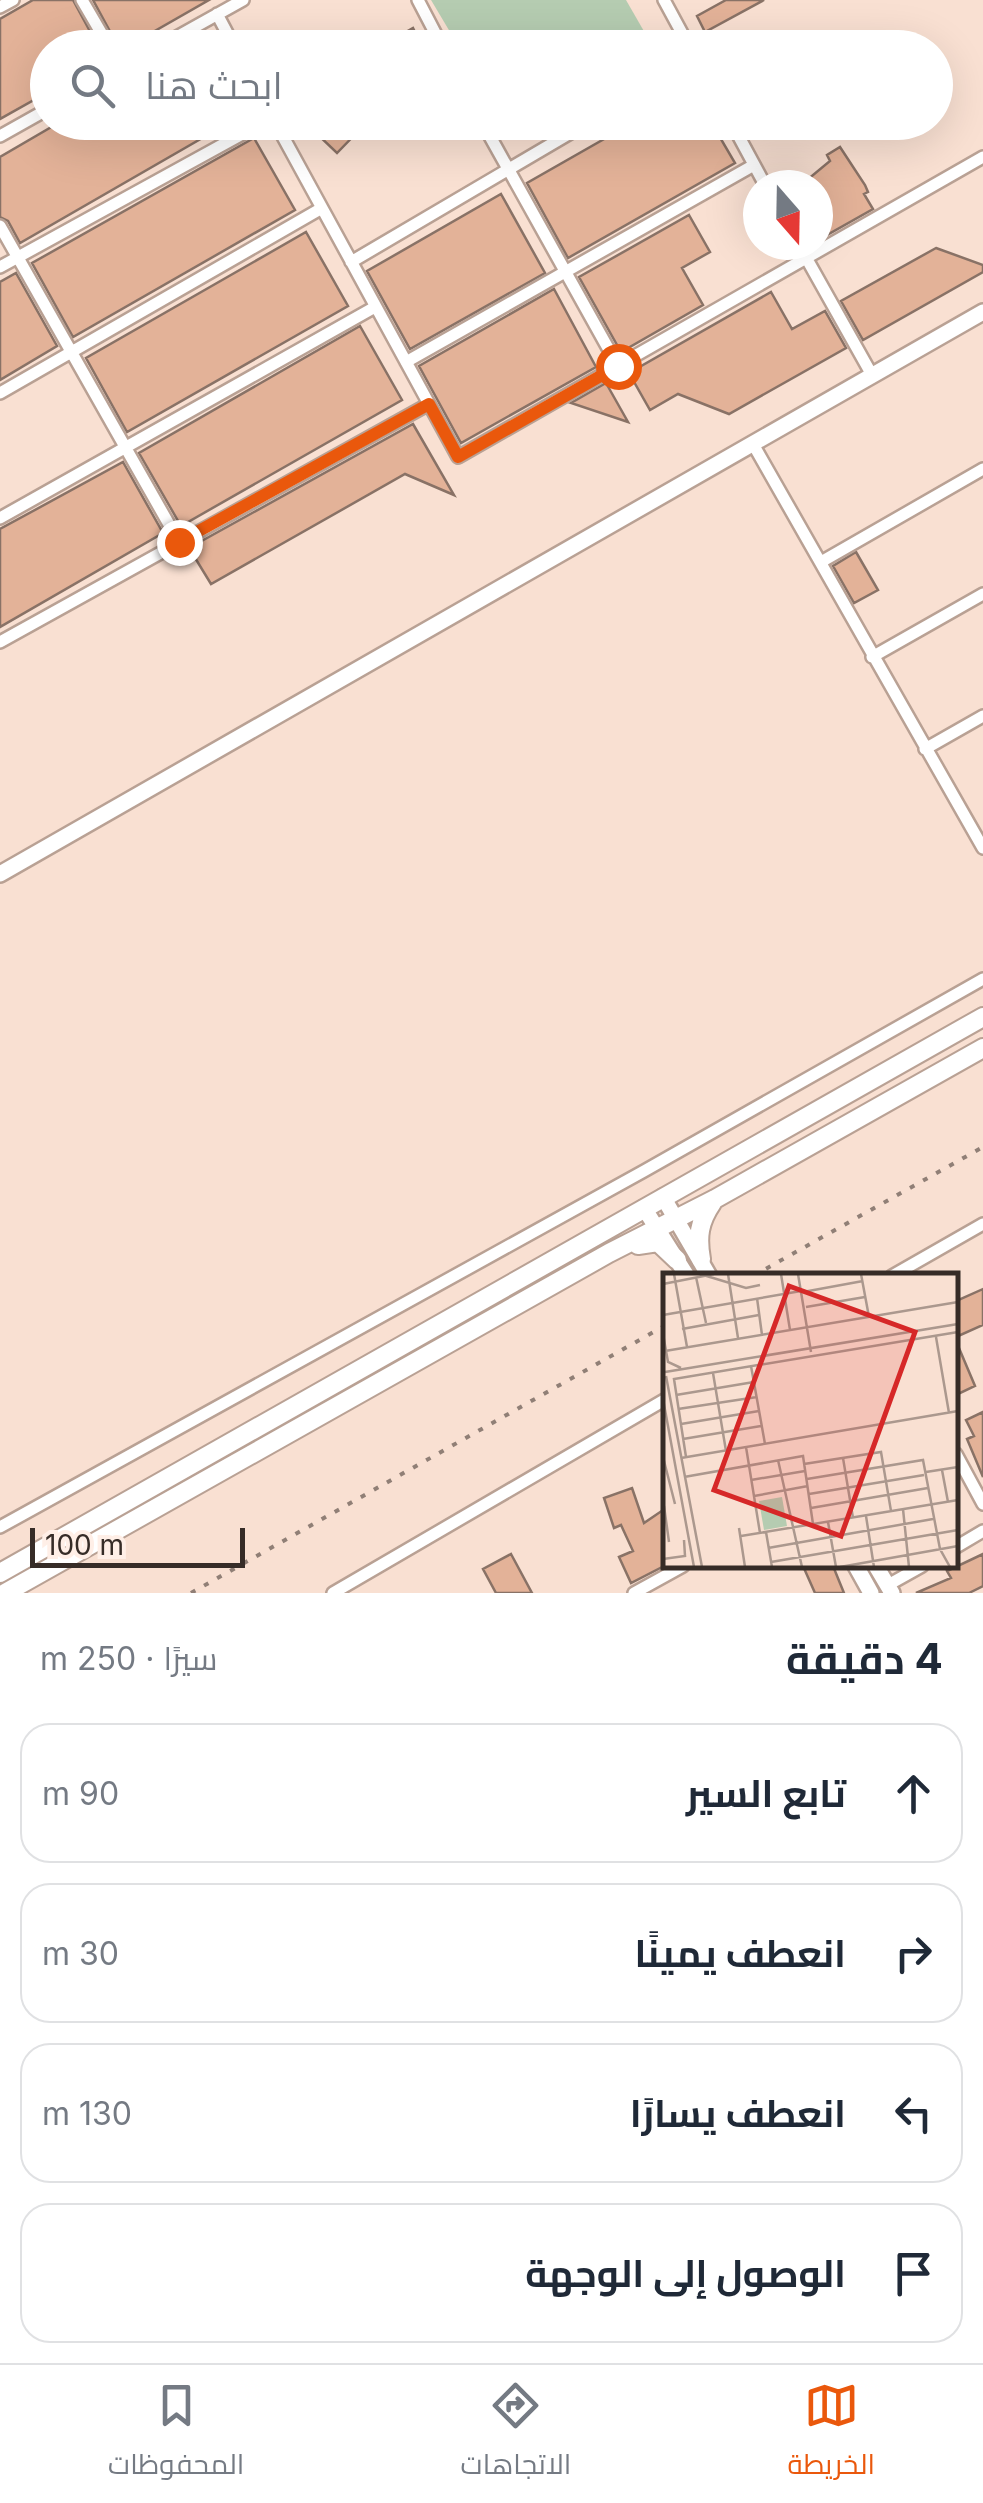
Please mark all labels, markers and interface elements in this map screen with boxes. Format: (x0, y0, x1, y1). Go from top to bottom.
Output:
search box (30, 30, 953, 140)
icon: search (65, 58, 120, 113)
text: ابحث هنا (145, 62, 283, 108)
north arrow (743, 170, 833, 260)
route start (596, 344, 642, 390)
route end (157, 520, 203, 566)
inset map (663, 1273, 958, 1568)
scale bar (30, 1523, 245, 1568)
text: 100 m (45, 1528, 124, 1562)
text: 4 دقيقة (786, 1633, 943, 1684)
text: سيرًا · 250 m (40, 1639, 218, 1678)
icon: ahead (886, 1766, 941, 1821)
text: تابع السير (686, 1770, 846, 1816)
text: 90 m (42, 1774, 119, 1813)
icon: right (886, 1926, 941, 1981)
text: انعطف يمينًا (634, 1930, 846, 1976)
text: 30 m (42, 1934, 119, 1973)
icon: left (886, 2086, 941, 2141)
text: انعطف يسارًا (630, 2090, 846, 2136)
text: 130 m (42, 2094, 132, 2133)
icon: arrive (886, 2246, 941, 2301)
text: الوصول إلى الوجهة (525, 2250, 846, 2296)
tab: المحفوظات (108, 2378, 244, 2490)
tab: الاتجاهات (461, 2378, 571, 2490)
tab: الخريطة (788, 2378, 875, 2490)

